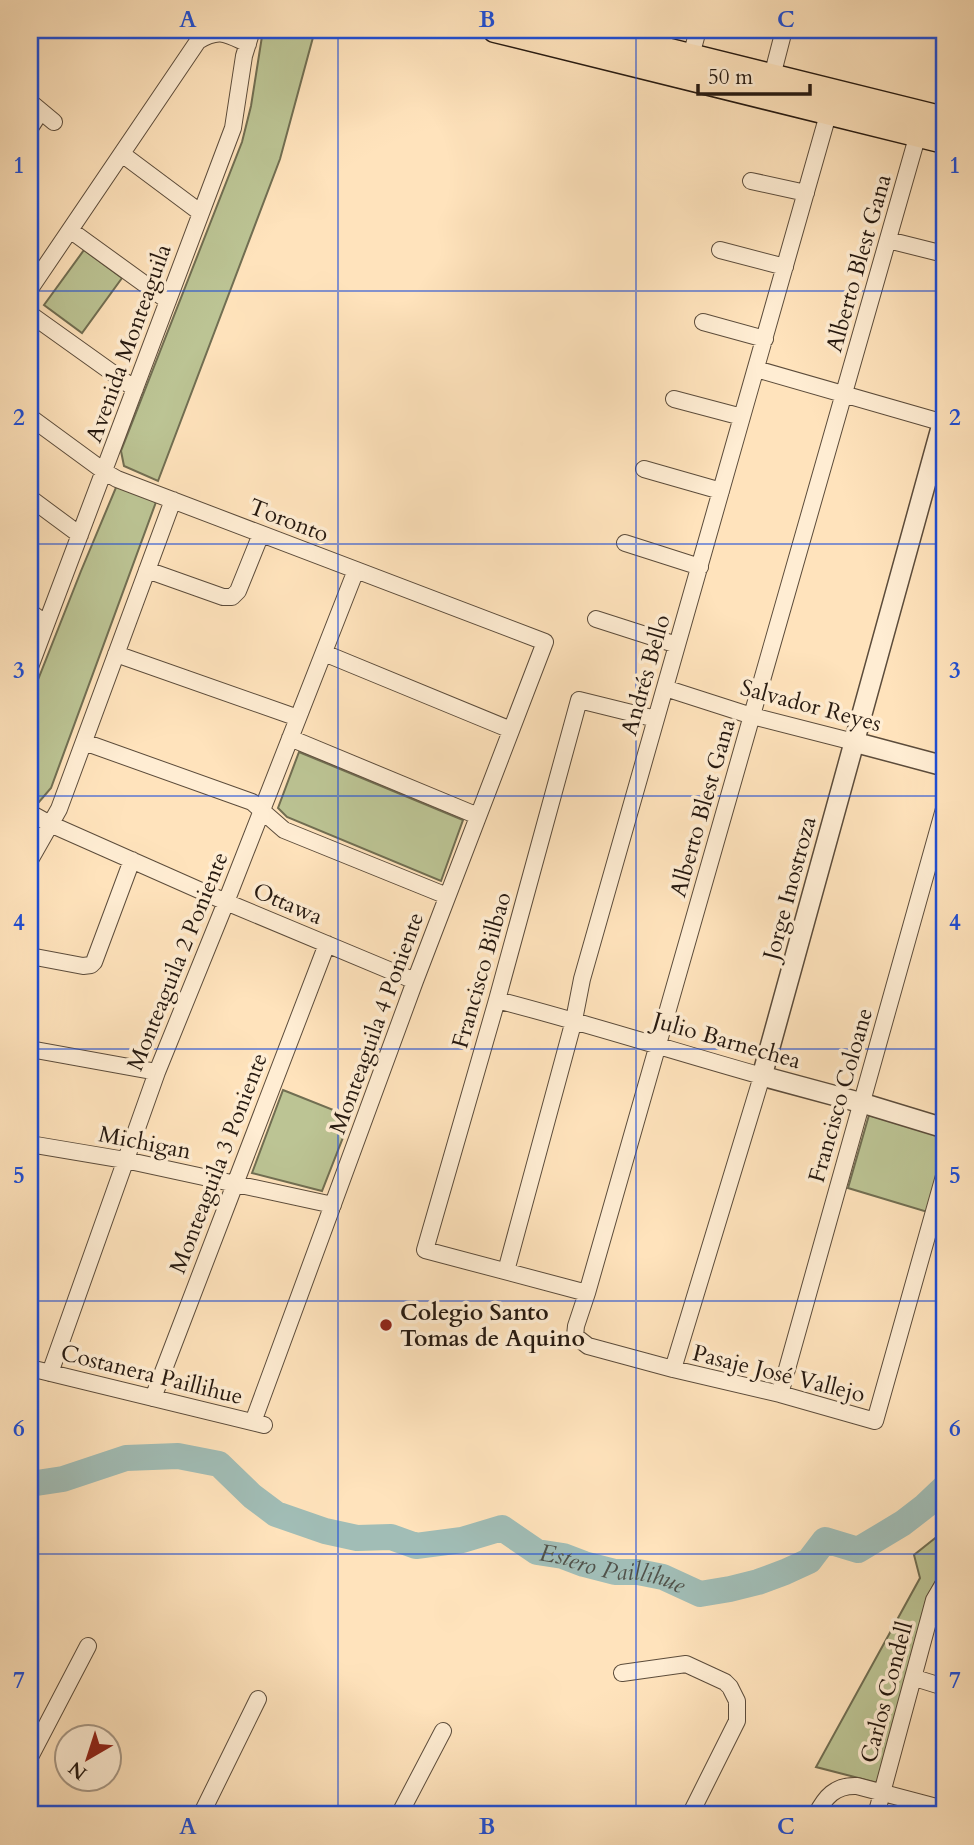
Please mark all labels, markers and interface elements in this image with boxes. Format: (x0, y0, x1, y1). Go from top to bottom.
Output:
text: A (179, 4, 197, 35)
text: B (479, 4, 495, 35)
text: C (777, 4, 795, 35)
scale bar (698, 52, 810, 96)
text: 50 m (708, 63, 753, 92)
text: 1 (13, 150, 25, 181)
text: 1 (949, 150, 961, 181)
street label: Alberto Blest Gana (818, 171, 899, 356)
street label: Avenida Monteaguila (78, 240, 179, 447)
text: 2 (13, 402, 25, 433)
text: 2 (949, 402, 961, 433)
street label: Toronto (245, 491, 333, 550)
street label: Andrés Bello (613, 611, 678, 739)
text: 3 (13, 655, 25, 686)
text: 3 (949, 655, 961, 686)
street label: Salvador Reyes (737, 672, 885, 739)
street label: Alberto Blest Gana (662, 716, 743, 901)
street label: Jorge Inostroza (755, 813, 824, 966)
street label: Monteaguila 2 Poniente (119, 847, 236, 1075)
street label: Ottawa (248, 875, 327, 932)
street label: Francisco Bilbao (444, 889, 519, 1052)
text: 4 (13, 907, 25, 938)
text: 4 (949, 907, 961, 938)
street label: Monteaguila 4 Poniente (322, 908, 431, 1138)
street label: Julio Barnechea (646, 1004, 804, 1076)
street label: Francisco Coloane (801, 1004, 880, 1186)
street label: Monteaguila 3 Poniente (162, 1049, 275, 1278)
street label: Michigan (96, 1118, 194, 1167)
text: 5 (13, 1160, 25, 1191)
text: 5 (949, 1160, 961, 1191)
place label: Colegio Santo Tomas de Aquino (400, 1297, 585, 1354)
marker: Colegio Santo Tomas de Aquino (378, 1317, 394, 1333)
street label: Costanera Paillihue (57, 1337, 246, 1412)
street label: Pasaje José Vallejo (689, 1337, 868, 1410)
text: 6 (13, 1413, 25, 1444)
text: 6 (949, 1413, 961, 1444)
water label: Estero Paillihue (537, 1537, 691, 1602)
street label: Carlos Condell (853, 1618, 920, 1766)
text: 7 (13, 1665, 25, 1696)
text: 7 (949, 1665, 961, 1696)
north arrow (52, 1722, 122, 1792)
text: N (63, 1755, 93, 1786)
text: A (179, 1811, 197, 1842)
text: B (479, 1811, 495, 1842)
text: C (777, 1811, 795, 1842)

